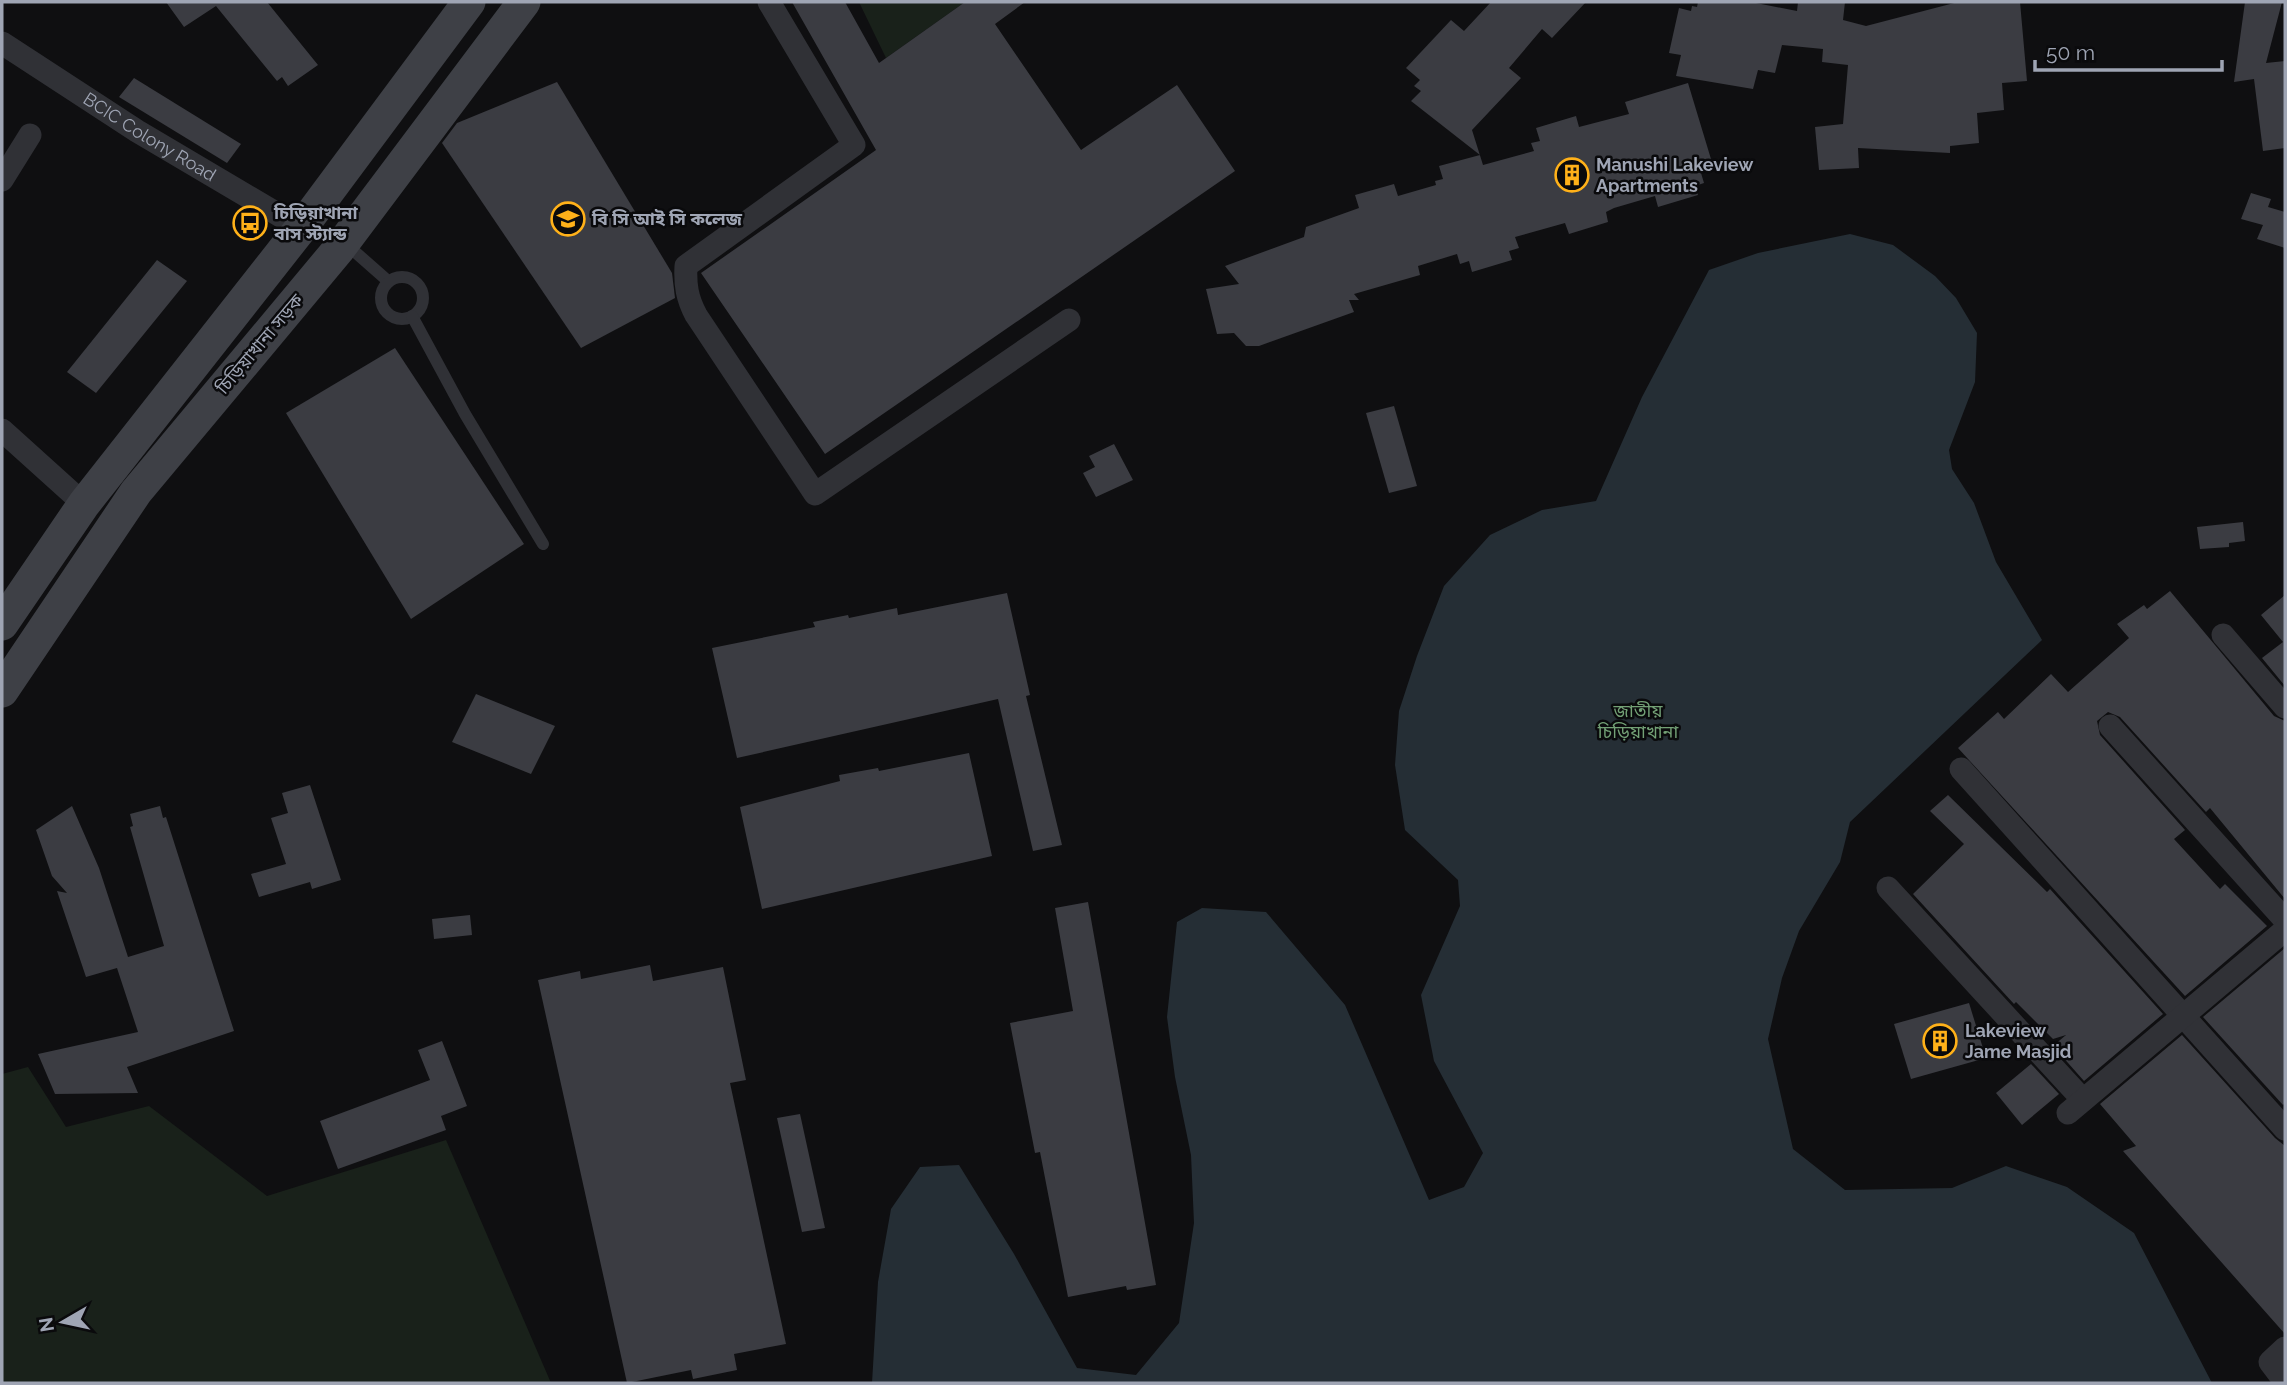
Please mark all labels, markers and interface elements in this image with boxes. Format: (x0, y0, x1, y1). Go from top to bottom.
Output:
scale bar (2035, 28, 2222, 72)
text: 50 m (2046, 40, 2095, 65)
street label: BCIC Colony Road (80, 88, 220, 185)
place label: Manushi Lakeview Apartments (1596, 154, 1754, 196)
building icon: Manushi Lakeview Apartments (1553, 156, 1591, 194)
school or university icon: বি সি আই সি কলেজ (549, 200, 587, 238)
place label: চিড়িয়াখানা বাস স্ট্যান্ড (273, 202, 358, 244)
bus stop icon: চিড়িয়াখানা বাস স্ট্যান্ড (231, 204, 269, 242)
place label: বি সি আই সি কলেজ (591, 208, 743, 229)
street label: চিড়িয়াখানা সড়ক (211, 289, 308, 399)
park label: জাতীয় চিড়িয়াখানা (1597, 700, 1678, 742)
place label: Lakeview Jame Masjid (1965, 1020, 2071, 1062)
building icon: Lakeview Jame Masjid (1921, 1022, 1959, 1060)
north arrow (28, 1287, 98, 1357)
text: N (34, 1316, 58, 1334)

